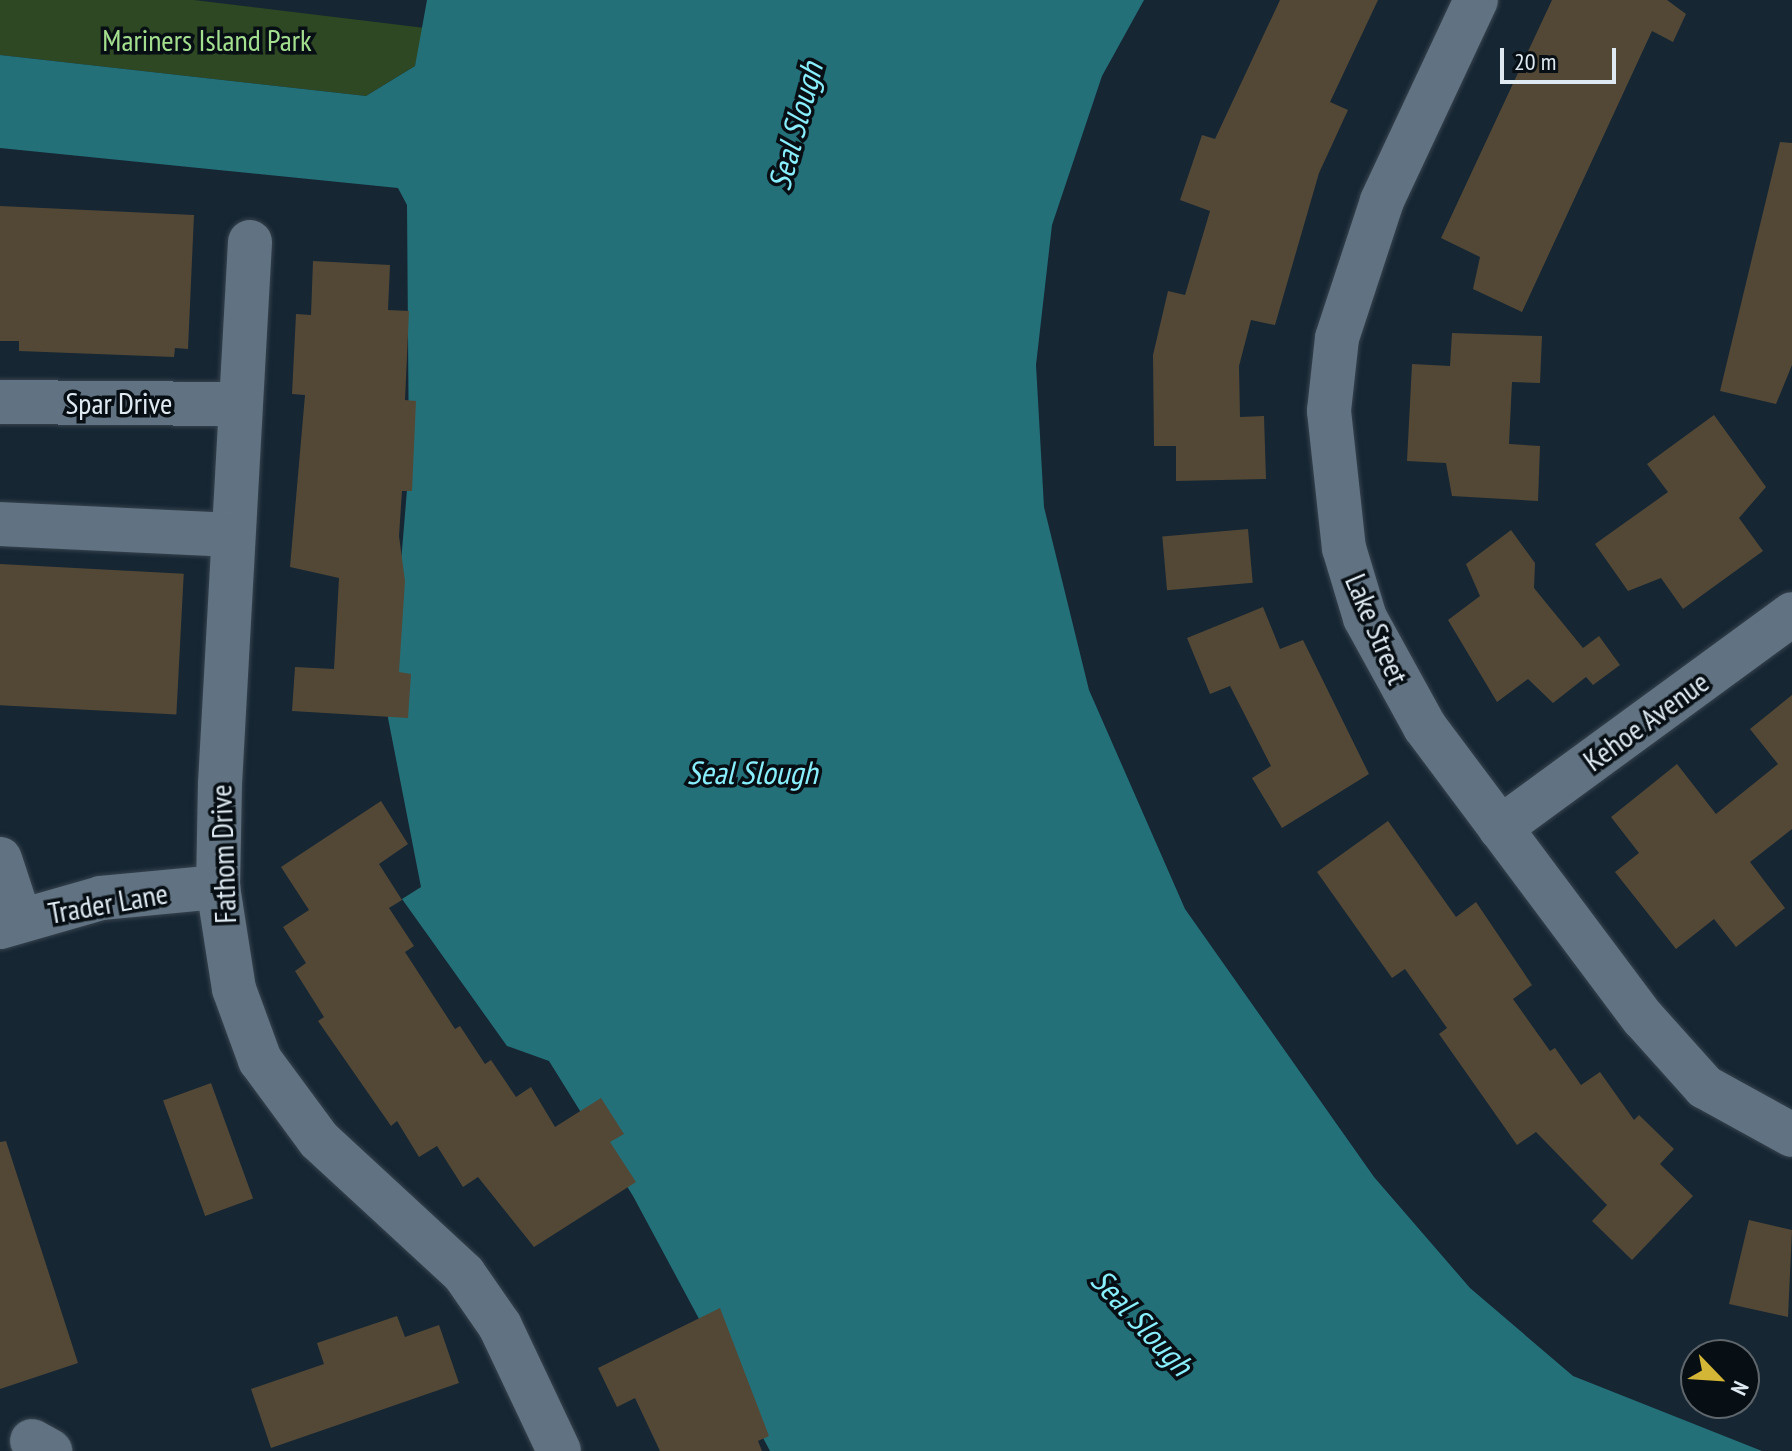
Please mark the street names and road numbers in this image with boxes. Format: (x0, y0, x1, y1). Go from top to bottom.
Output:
street label: Spar Drive (66, 385, 172, 421)
street label: Lake Street (1338, 568, 1416, 690)
street label: Kehoe Avenue (1576, 663, 1716, 779)
street label: Fathom Drive (203, 784, 243, 924)
street label: Trader Lane (45, 875, 171, 931)

